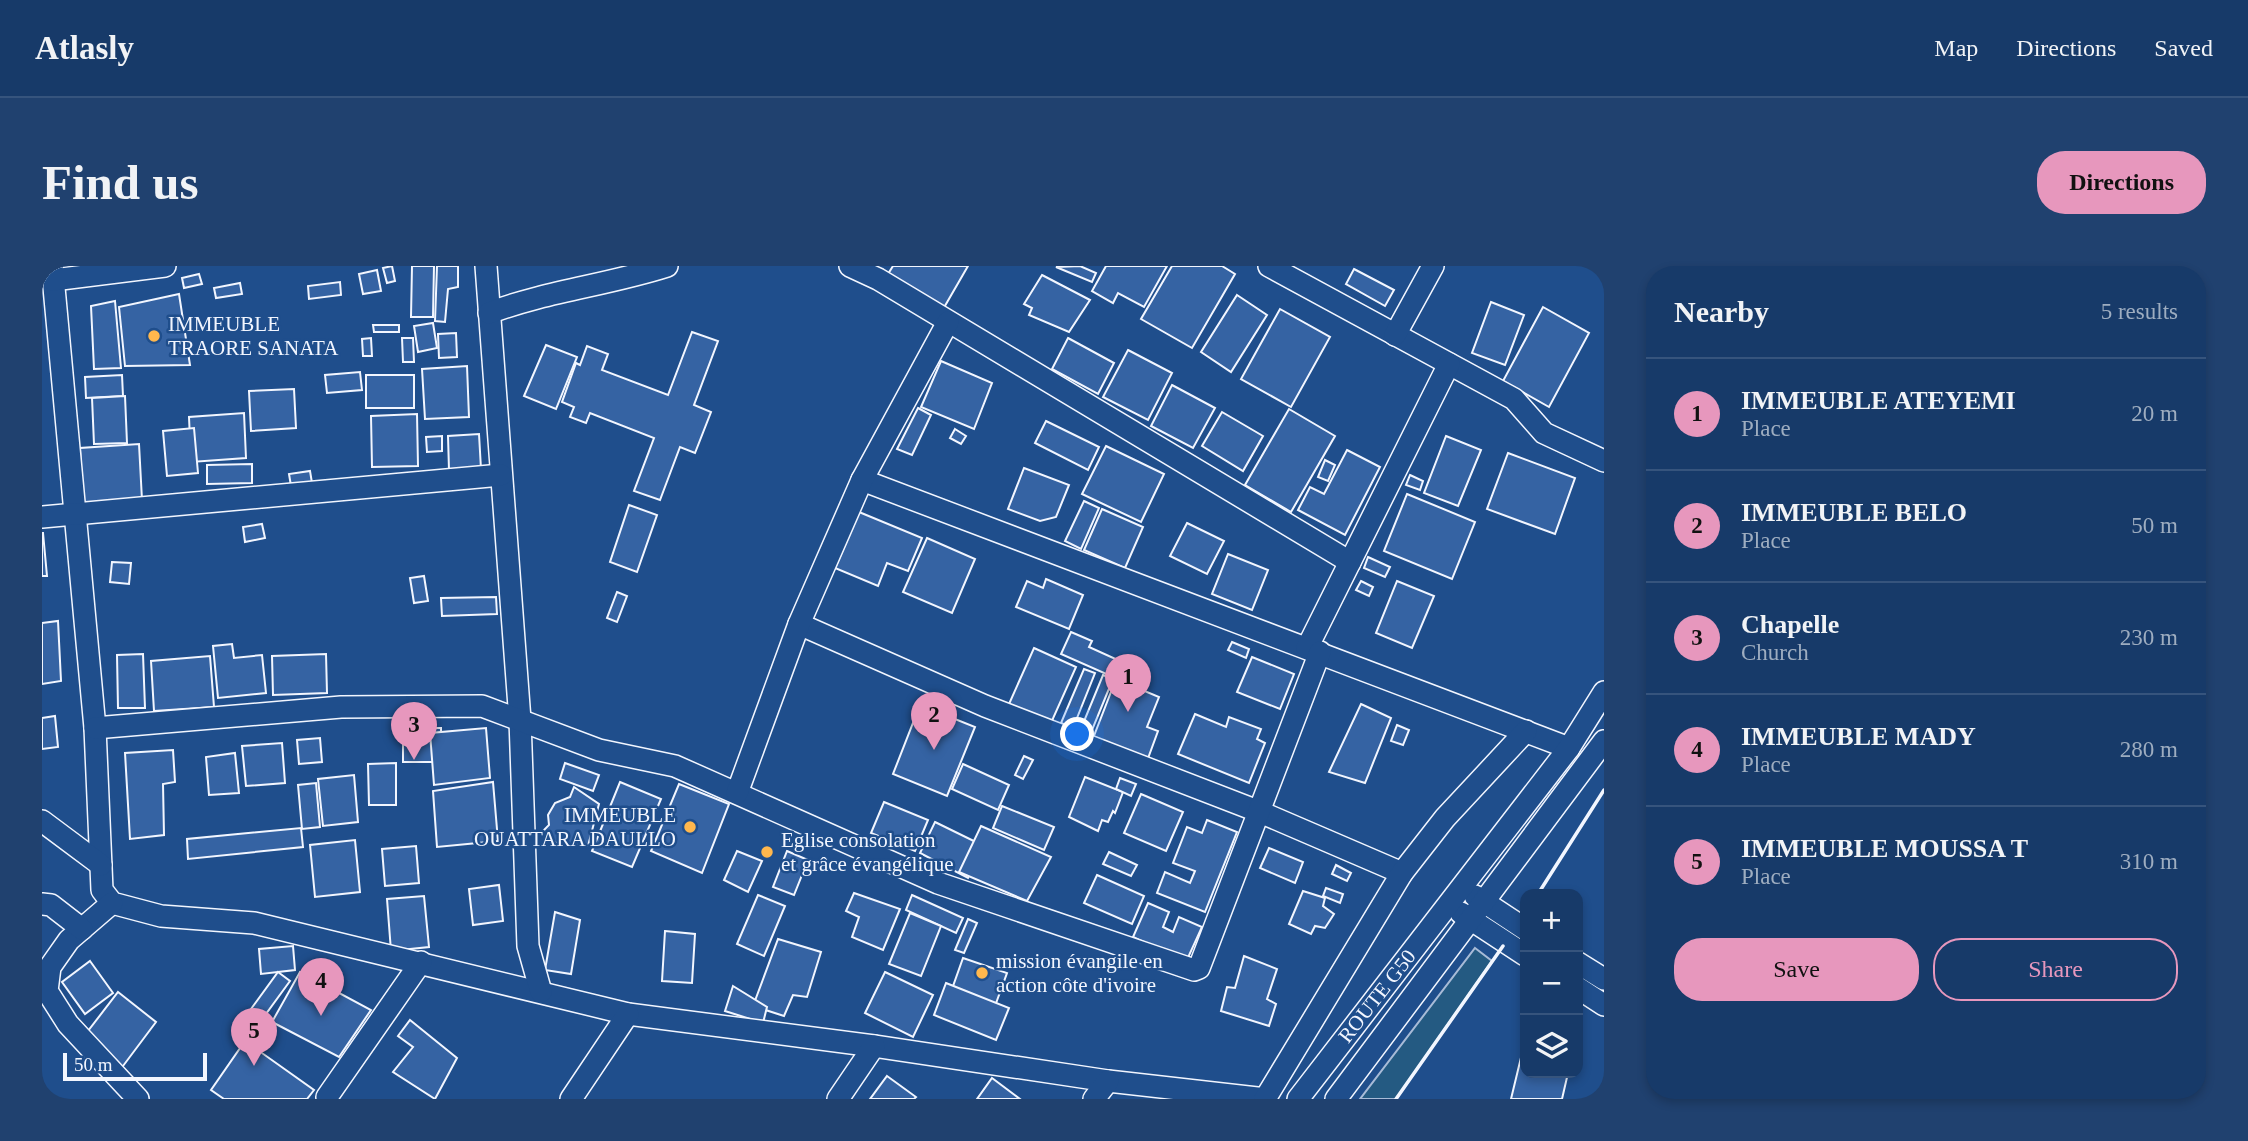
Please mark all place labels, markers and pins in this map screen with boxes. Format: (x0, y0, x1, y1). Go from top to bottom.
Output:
place label: IMMEUBLE TRAORE SANATA (168, 312, 339, 360)
marker: IMMEUBLE TRAORE SANATA (146, 328, 162, 344)
pin: 1 (1105, 654, 1151, 712)
pin: 2 (911, 692, 957, 750)
pin: 3 (391, 702, 437, 760)
place label: IMMEUBLE OUATTARA DAULLO (474, 803, 676, 851)
marker: IMMEUBLE OUATTARA DAULLO (682, 819, 698, 835)
place label: Eglise consolation et grâce évangélique (781, 828, 954, 876)
marker: Eglise consolation et grâce évangélique (759, 844, 775, 860)
place label: mission évangile en action côte d'ivoire (996, 949, 1163, 997)
pin: 4 (298, 958, 344, 1016)
marker: mission évangile en action côte d'ivoire (974, 965, 990, 981)
pin: 5 (231, 1008, 277, 1066)

